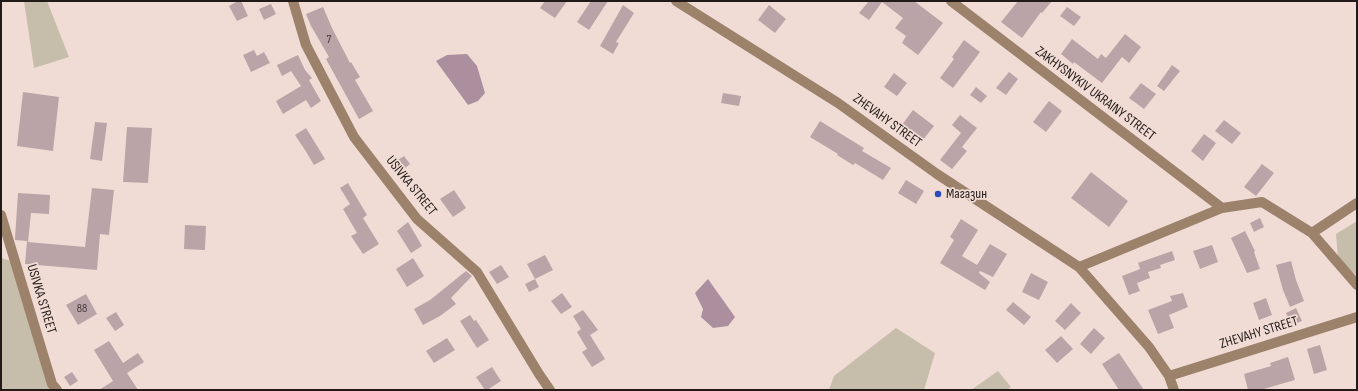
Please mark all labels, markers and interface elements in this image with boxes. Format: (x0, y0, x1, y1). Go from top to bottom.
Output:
house number: 7 (327, 33, 331, 47)
street label: ZAKHYSNYKIV UKRAINY STREET (1031, 43, 1159, 145)
street label: ZHEVAHY STREET (849, 90, 925, 152)
street label: USIVKA STREET (382, 153, 440, 219)
place label: Магазин (946, 186, 987, 202)
marker: Магазин (933, 189, 943, 199)
street label: USIVKA STREET (22, 262, 60, 336)
house number: 88 (77, 302, 87, 316)
street label: ZHEVAHY STREET (1218, 313, 1300, 353)

